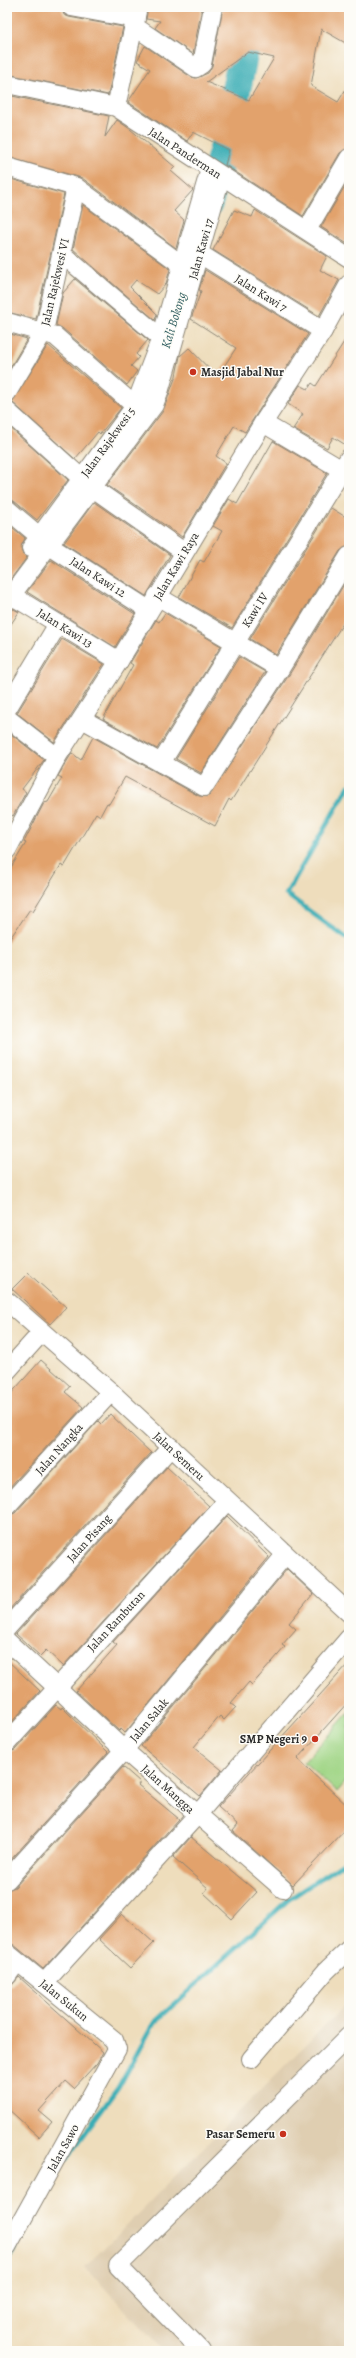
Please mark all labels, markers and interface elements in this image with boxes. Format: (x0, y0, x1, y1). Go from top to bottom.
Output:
street label: Jalan Panderman (146, 123, 225, 183)
street label: Jalan Kawi 17 (185, 216, 218, 281)
street label: Jalan Rajekwesi VI (37, 237, 73, 327)
street label: Jalan Kawi 7 (232, 271, 291, 316)
water label: Kali Bokong (157, 290, 190, 350)
place label: Masjid Jabal Nur (201, 364, 284, 380)
marker: Masjid Jabal Nur (188, 367, 198, 377)
street label: Jalan Rajekwesi 5 (77, 404, 139, 480)
street label: Jalan Kawi Raya (149, 529, 203, 603)
street label: Jalan Kawi 12 (67, 553, 129, 601)
street label: Kawi IV (238, 589, 272, 631)
street label: Jalan Kawi 13 (34, 605, 96, 651)
street label: Jalan Nangka (31, 1419, 87, 1478)
street label: Jalan Semeru (150, 1428, 208, 1484)
street label: Jalan Pisang (63, 1511, 115, 1565)
street label: Jalan Rambutan (84, 1587, 149, 1655)
street label: Jalan Salak (126, 1695, 172, 1745)
place label: SMP Negeri 9 (240, 1731, 307, 1747)
marker: SMP Negeri 9 (310, 1734, 320, 1744)
street label: Jalan Mangga (138, 1761, 198, 1817)
street label: Jalan Sukun (36, 1975, 92, 2025)
street label: Jalan Sawo (43, 2121, 83, 2175)
place label: Pasar Semeru (206, 2126, 275, 2142)
marker: Pasar Semeru (278, 2129, 288, 2139)

